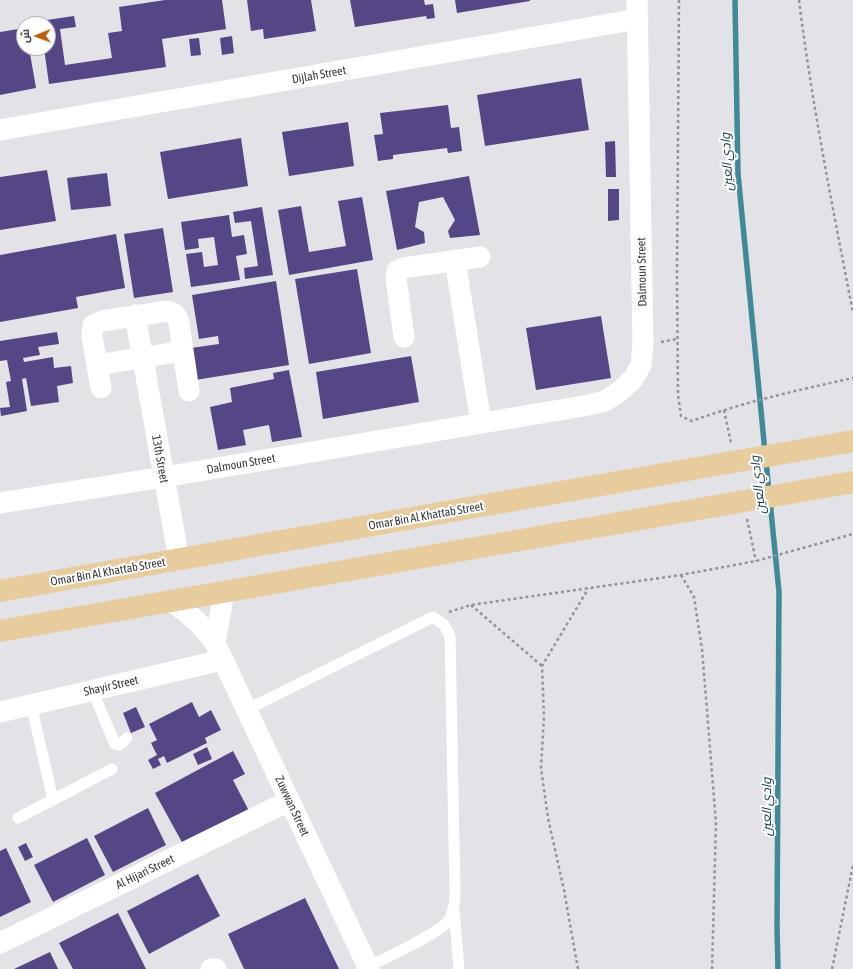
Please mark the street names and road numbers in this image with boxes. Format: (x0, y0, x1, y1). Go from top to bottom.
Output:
street label: Dijlah Street (291, 63, 347, 87)
street label: Dalmoun Street (634, 237, 650, 307)
street label: 13th Street (149, 434, 171, 484)
street label: Dalmoun Street (206, 451, 276, 477)
street label: Omar Bin Al Khattab Street (367, 499, 485, 533)
street label: Omar Bin Al Khattab Street (49, 555, 167, 589)
street label: Shayir Street (82, 673, 140, 699)
street label: Zuwwan Street (272, 774, 312, 838)
street label: Al Hijari Street (114, 852, 176, 892)

